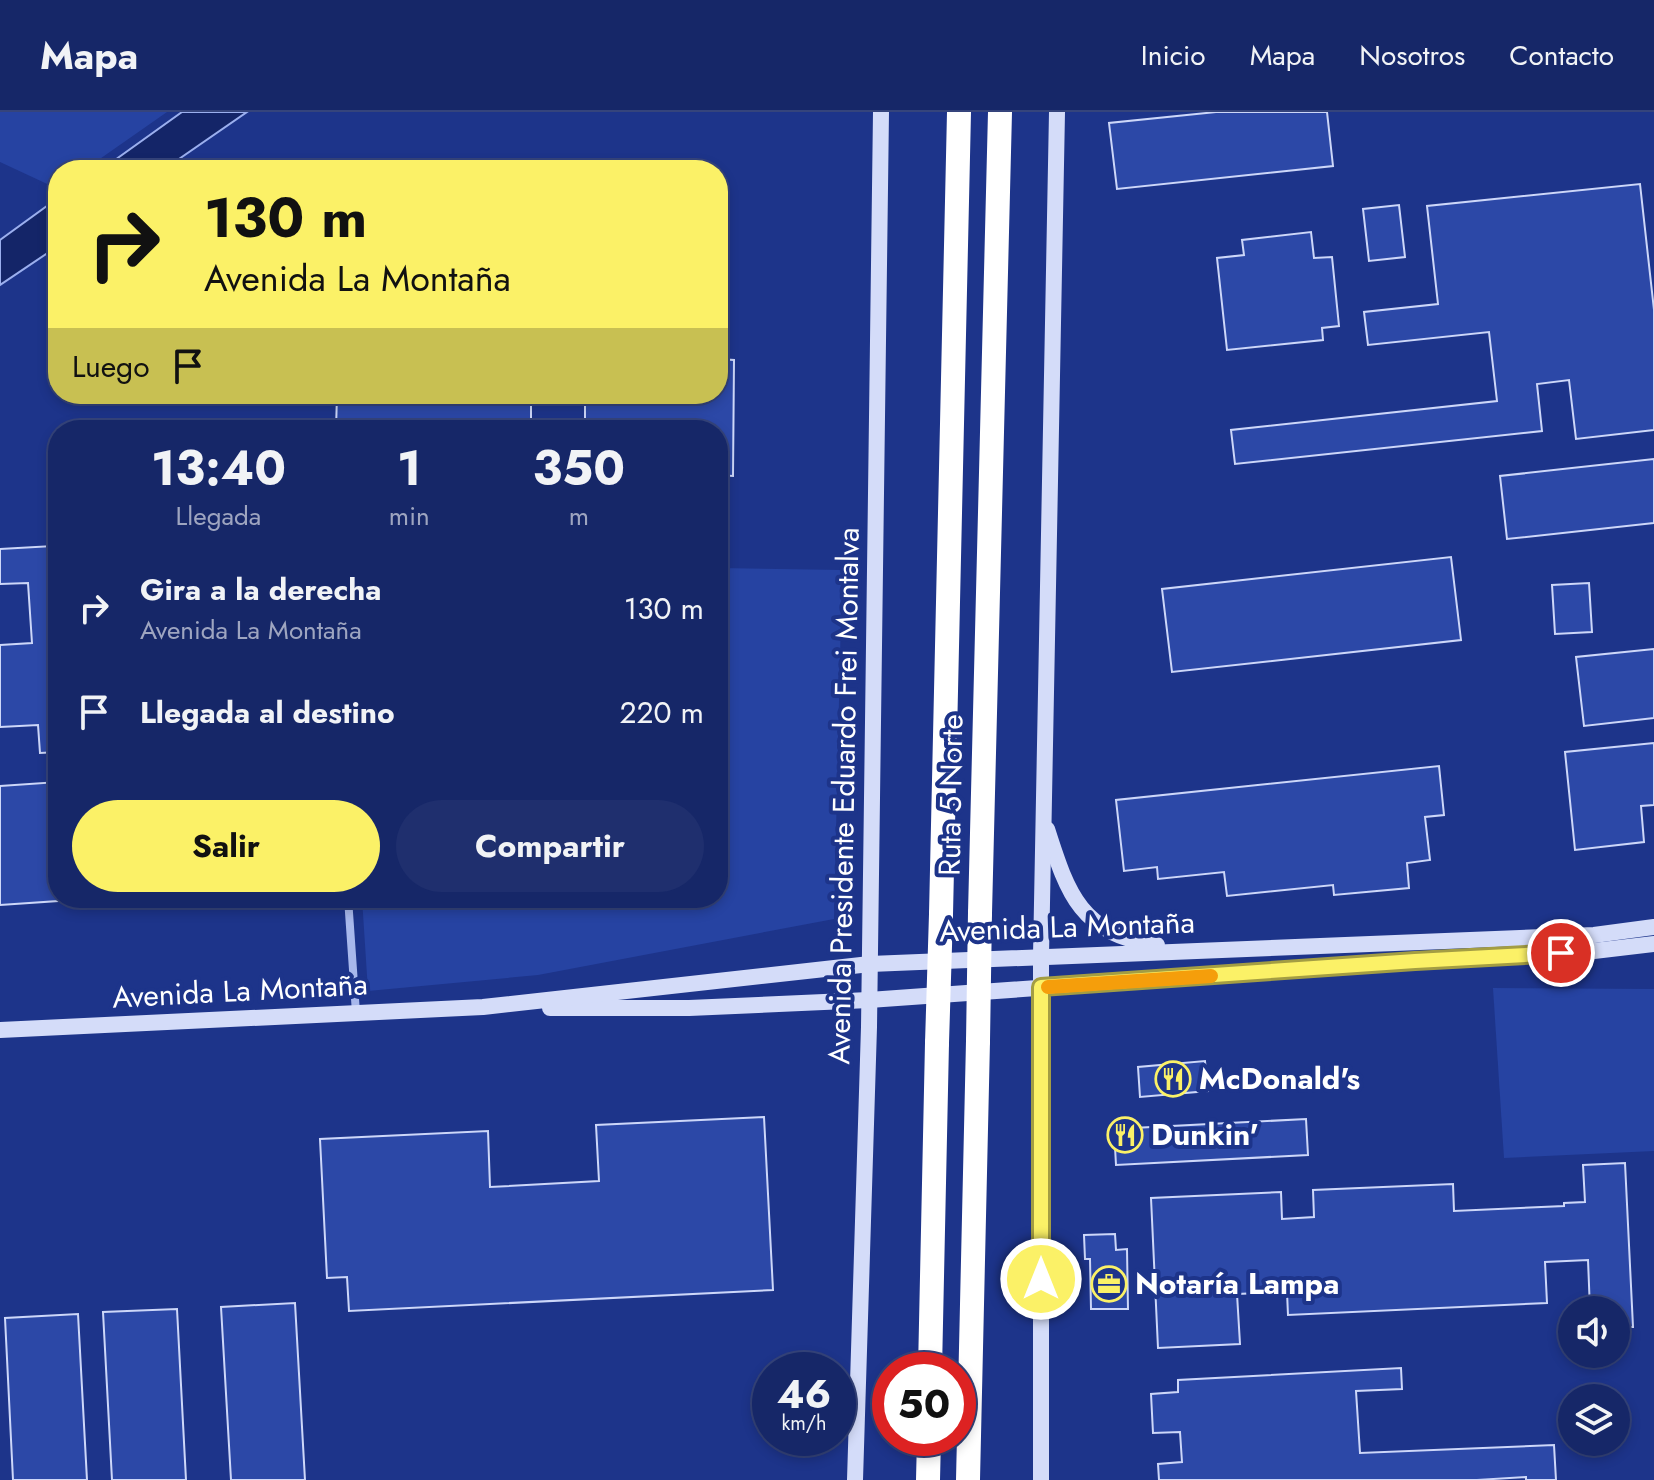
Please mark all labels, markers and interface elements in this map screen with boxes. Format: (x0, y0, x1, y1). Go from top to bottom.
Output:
text: Mapa (40, 28, 138, 83)
text: Inicio (1141, 35, 1206, 76)
text: Mapa (1250, 35, 1315, 76)
text: Nosotros (1359, 35, 1465, 76)
text: Contacto (1509, 35, 1614, 76)
text: 130 m (204, 177, 367, 258)
icon: right (72, 192, 176, 296)
text: Avenida La Montaña (204, 252, 511, 304)
icon: arrive (166, 344, 210, 388)
text: Luego (72, 345, 150, 388)
text: 13:40 (151, 434, 286, 503)
text: 1 (397, 434, 421, 503)
text: 350 (533, 434, 625, 503)
text: Llegada (176, 497, 261, 535)
text: min (389, 497, 430, 535)
text: m (569, 497, 589, 535)
street label: Avenida Presidente Eduardo Frei Montalva (817, 527, 870, 1065)
text: Gira a la derecha (140, 568, 381, 611)
icon: right (72, 586, 116, 630)
text: 130 m (624, 587, 704, 630)
text: Avenida La Montaña (140, 611, 362, 649)
icon: arrive (72, 690, 116, 734)
text: Llegada al destino (140, 691, 395, 734)
text: 220 m (619, 691, 704, 734)
street label: Ruta 5 Norte (928, 714, 973, 876)
button: Salir (72, 800, 380, 892)
button: Compartir (396, 800, 704, 892)
street label: Avenida La Montaña (938, 901, 1196, 952)
pin (1527, 919, 1595, 987)
icon: arrive (1539, 931, 1583, 975)
street label: Avenida La Montaña (111, 962, 369, 1019)
place label: McDonald's (1199, 1057, 1360, 1100)
restaurant icon: McDonald's (1154, 1060, 1192, 1098)
place label: Dunkin' (1151, 1113, 1259, 1156)
restaurant icon: Dunkin' (1106, 1116, 1144, 1154)
position arrow (999, 1237, 1083, 1321)
place label: Notaría Lampa (1135, 1262, 1339, 1305)
office icon: Notaría Lampa (1090, 1265, 1128, 1303)
map controls (1558, 1296, 1630, 1456)
button: sound (1558, 1296, 1630, 1368)
speed limit sign: 50 (872, 1352, 976, 1456)
text: 46 (777, 1365, 831, 1423)
button: layers (1558, 1384, 1630, 1456)
text: km/h (781, 1409, 827, 1438)

